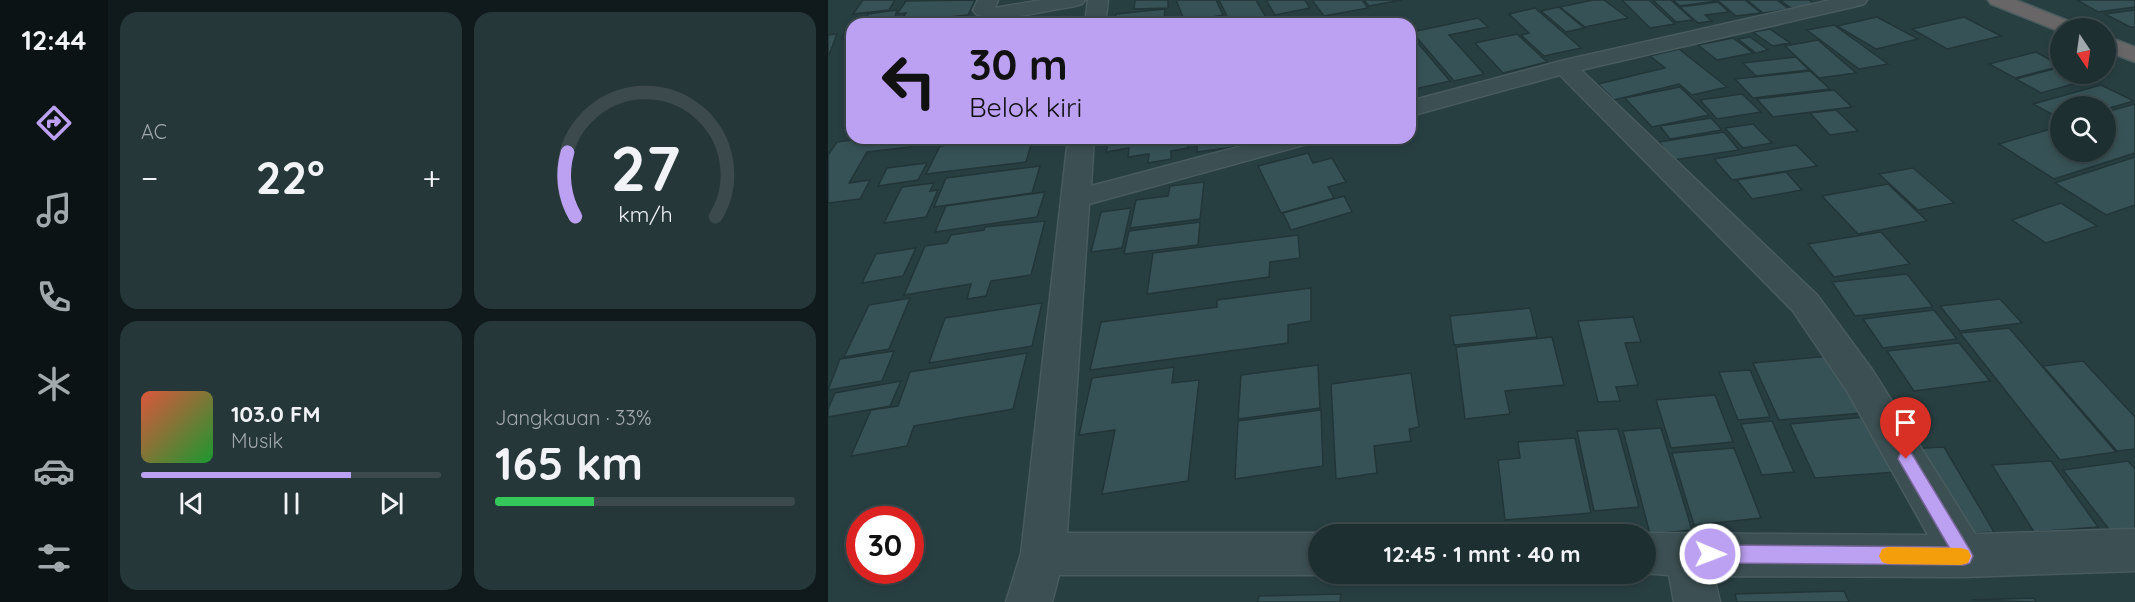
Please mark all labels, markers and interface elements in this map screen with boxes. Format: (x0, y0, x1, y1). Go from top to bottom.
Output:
north arrow (2050, 18, 2116, 84)
map controls (2050, 18, 2116, 162)
text: 12:44 (22, 23, 87, 57)
text: 30 m (969, 38, 1068, 91)
icon: left (870, 42, 948, 120)
text: Belok kiri (969, 90, 1082, 124)
button: search (2050, 96, 2116, 162)
icon: directions (33, 102, 75, 144)
text: AC (141, 119, 167, 144)
text: 27 (610, 129, 680, 207)
text: 22° (256, 149, 325, 205)
text: − (141, 157, 158, 198)
text: + (422, 157, 441, 198)
icon: music (33, 189, 75, 231)
text: km/h (618, 202, 672, 228)
icon: phone (33, 276, 75, 318)
icon: climate (33, 363, 75, 405)
pin (1880, 397, 1931, 459)
text: 103.0 FM (231, 400, 320, 428)
text: Jangkauan · 33% (495, 405, 652, 430)
icon: arrive (1889, 406, 1922, 439)
text: Musik (231, 428, 283, 453)
text: 165 km (495, 435, 643, 491)
icon: car (33, 450, 75, 492)
icon: previous (175, 487, 208, 520)
icon: pause (275, 487, 308, 520)
icon: next (375, 487, 408, 520)
speed limit sign: 30 (846, 506, 924, 584)
position arrow (1678, 522, 1742, 586)
icon: filters (33, 537, 75, 579)
text: 12:45 · 1 mnt · 40 m (1383, 540, 1581, 568)

